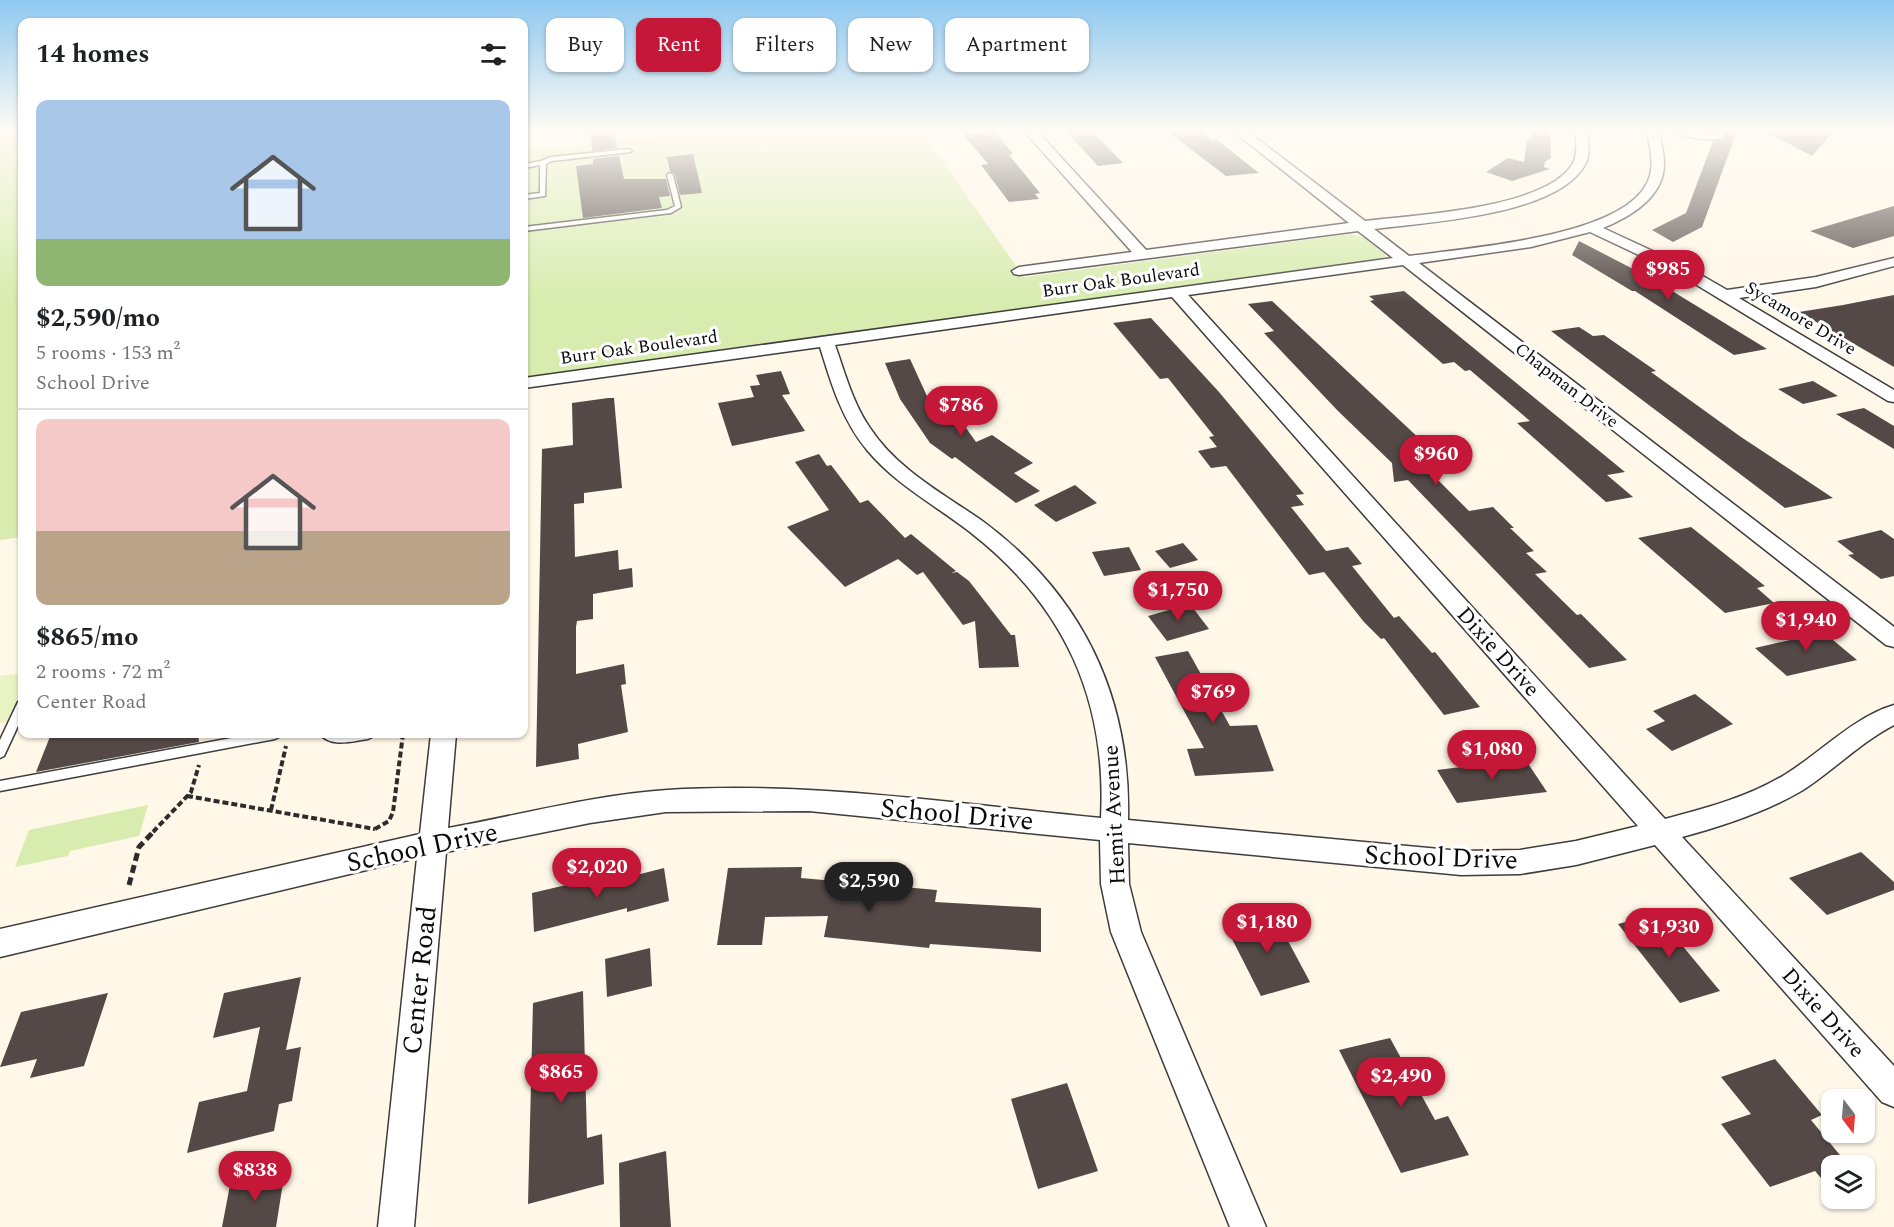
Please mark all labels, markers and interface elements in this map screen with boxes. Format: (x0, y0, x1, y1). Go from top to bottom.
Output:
chip: Buy (546, 18, 624, 72)
chip: Rent (636, 18, 721, 72)
chip: Filters (733, 18, 836, 72)
chip: New (848, 18, 933, 72)
chip: Apartment (945, 18, 1089, 72)
text: 14 homes (36, 34, 150, 74)
icon: filters (477, 38, 510, 71)
icon: home (219, 139, 327, 247)
pin: $985 (1632, 250, 1704, 301)
text: $985 (1646, 254, 1690, 284)
street label: Burr Oak Boulevard (1040, 256, 1202, 305)
street label: Sycamore Drive (1740, 275, 1862, 362)
text: $2,590/mo (36, 298, 160, 338)
street label: Burr Oak Boulevard (558, 323, 720, 372)
street label: Chapman Drive (1509, 336, 1625, 435)
text: 5 rooms · 153 m² (36, 338, 180, 368)
text: School Drive (36, 368, 150, 398)
pin: $786 (925, 386, 997, 437)
text: $786 (939, 390, 983, 420)
pin: $960 (1400, 435, 1472, 486)
text: $960 (1414, 439, 1458, 469)
icon: home (219, 458, 327, 566)
pin: $1,750 (1129, 571, 1227, 622)
text: $1,750 (1147, 575, 1209, 605)
street label: Dixie Drive (1448, 599, 1548, 705)
pin: $1,940 (1757, 601, 1855, 652)
text: $1,940 (1775, 605, 1837, 635)
text: $865/mo (36, 617, 139, 657)
text: 2 rooms · 72 m² (36, 657, 170, 687)
pin: $769 (1177, 673, 1249, 724)
text: $769 (1191, 677, 1235, 707)
text: Center Road (36, 687, 147, 717)
pin: $1,080 (1443, 730, 1541, 781)
text: $1,080 (1461, 734, 1523, 764)
street label: Hemit Avenue (1094, 744, 1135, 886)
street label: School Drive (879, 787, 1035, 843)
street label: School Drive (343, 811, 502, 884)
street label: School Drive (1363, 834, 1518, 882)
pin: $2,020 (548, 848, 646, 899)
text: $2,020 (566, 852, 628, 882)
pin: $2,590 (820, 862, 918, 913)
text: $2,590 (838, 866, 900, 896)
pin: $1,180 (1218, 903, 1316, 954)
street label: Center Road (391, 904, 449, 1057)
text: $1,180 (1236, 907, 1298, 937)
pin: $1,930 (1620, 908, 1718, 959)
text: $1,930 (1638, 912, 1700, 942)
street label: Dixie Drive (1773, 960, 1873, 1066)
pin: $865 (525, 1053, 597, 1104)
text: $865 (539, 1057, 583, 1087)
pin: $2,490 (1352, 1057, 1450, 1108)
text: $2,490 (1370, 1061, 1432, 1091)
north arrow (1821, 1089, 1875, 1143)
map controls (1821, 1089, 1875, 1209)
pin: $838 (219, 1151, 291, 1202)
text: $838 (233, 1155, 277, 1185)
button: layers (1821, 1155, 1875, 1209)

